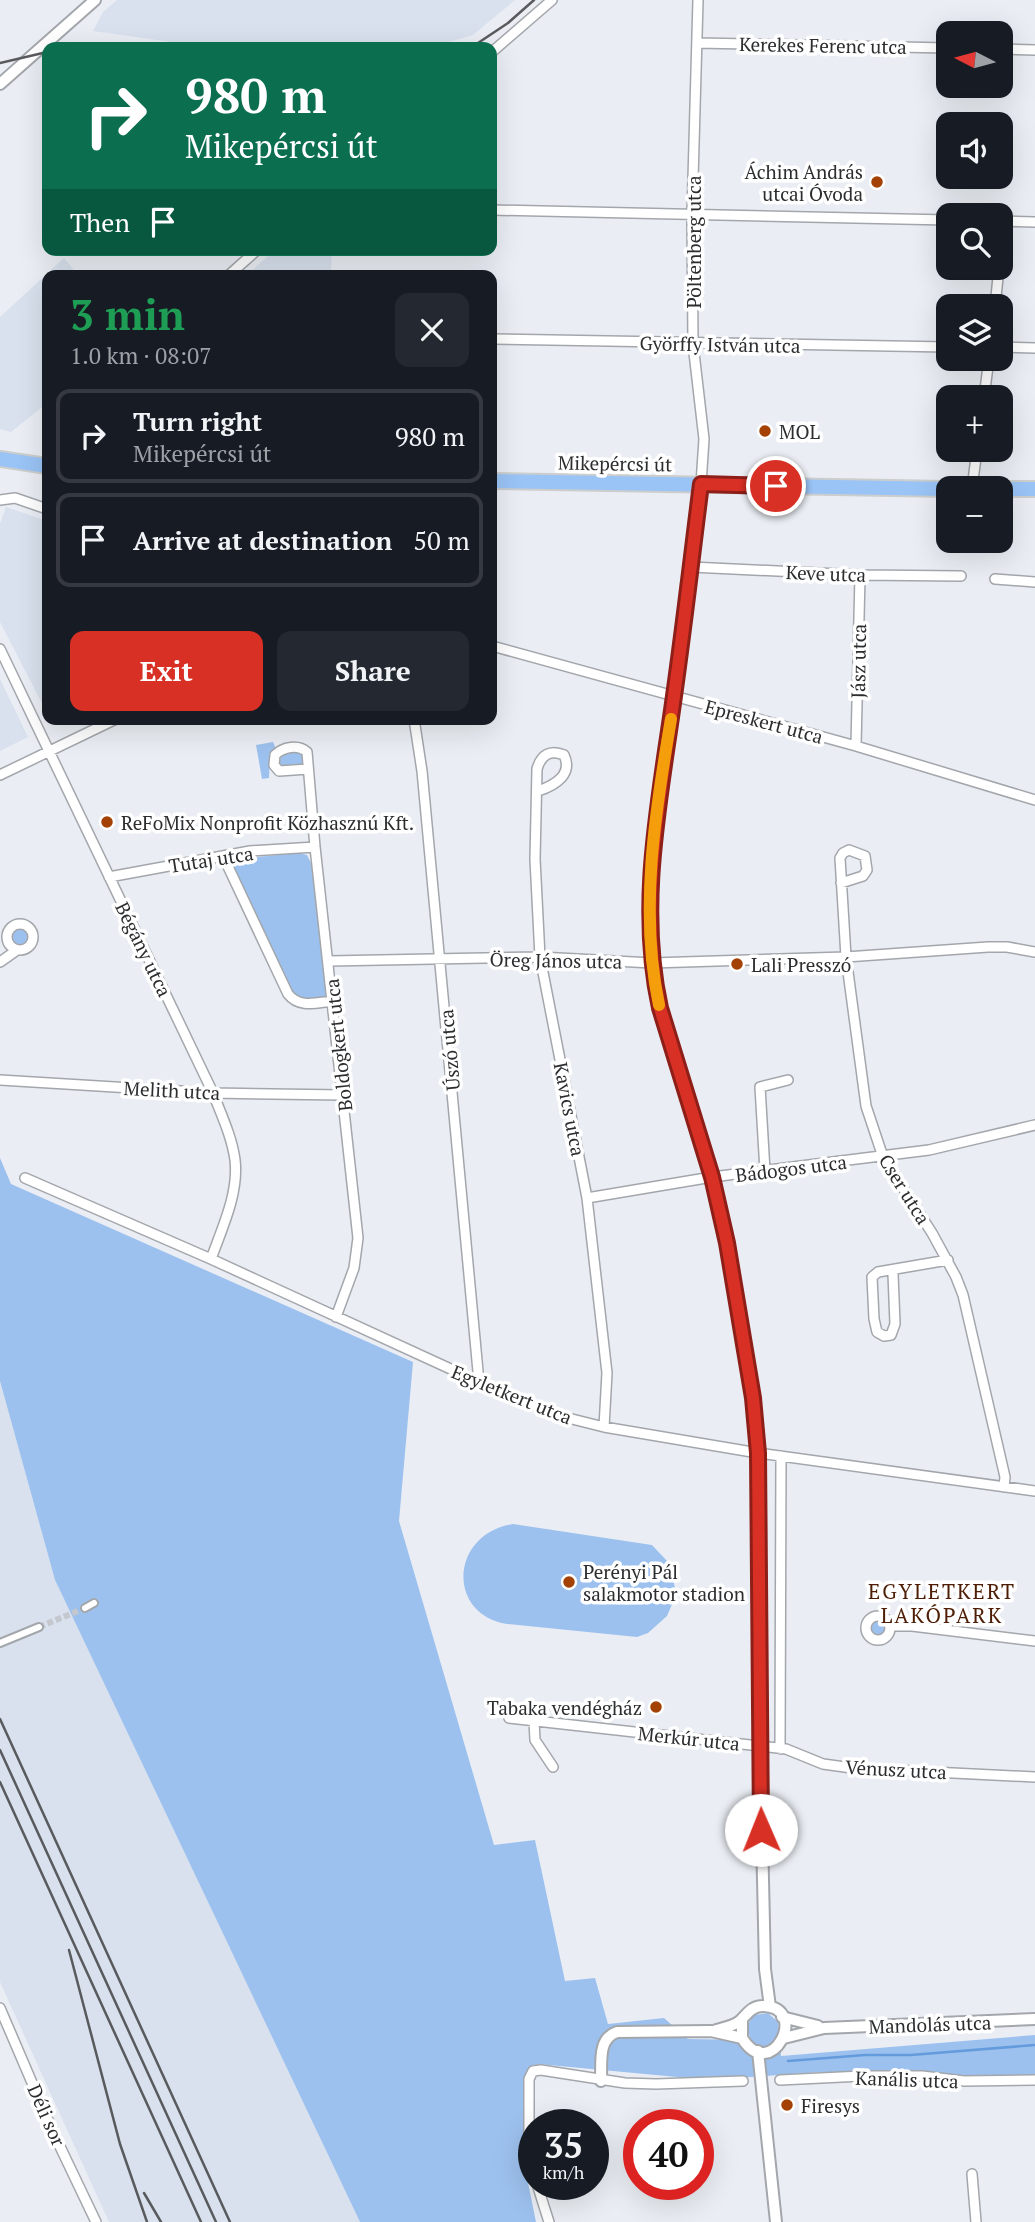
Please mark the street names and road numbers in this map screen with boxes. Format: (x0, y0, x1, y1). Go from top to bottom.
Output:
street label: Kerekes Ferenc utca (739, 31, 907, 59)
street label: Pöltenberg utca (681, 175, 706, 309)
street label: Györffy István utca (639, 330, 801, 358)
street label: Mikepércsi út (558, 450, 672, 476)
street label: Keve utca (785, 559, 867, 587)
street label: Jász utca (845, 623, 871, 699)
street label: Epreskert utca (702, 693, 826, 749)
street label: Tutaj utca (167, 840, 255, 878)
street label: Bégány utca (110, 897, 178, 1001)
street label: Öreg János utca (489, 946, 623, 974)
street label: Boldogkert utca (319, 977, 357, 1113)
street label: Úszó utca (433, 1008, 465, 1092)
street label: Kavics utca (549, 1060, 591, 1159)
street label: Melith utca (123, 1075, 221, 1105)
street label: Bádogos utca (734, 1149, 849, 1187)
street label: Cser utca (874, 1149, 937, 1229)
street label: Egyletkert utca (448, 1359, 576, 1430)
street label: Merkúr utca (637, 1720, 742, 1756)
street label: Vénusz utca (845, 1754, 948, 1784)
street label: Mandolás utca (868, 2009, 992, 2039)
street label: Kanális utca (855, 2065, 960, 2093)
street label: Déli sor (22, 2080, 72, 2150)

